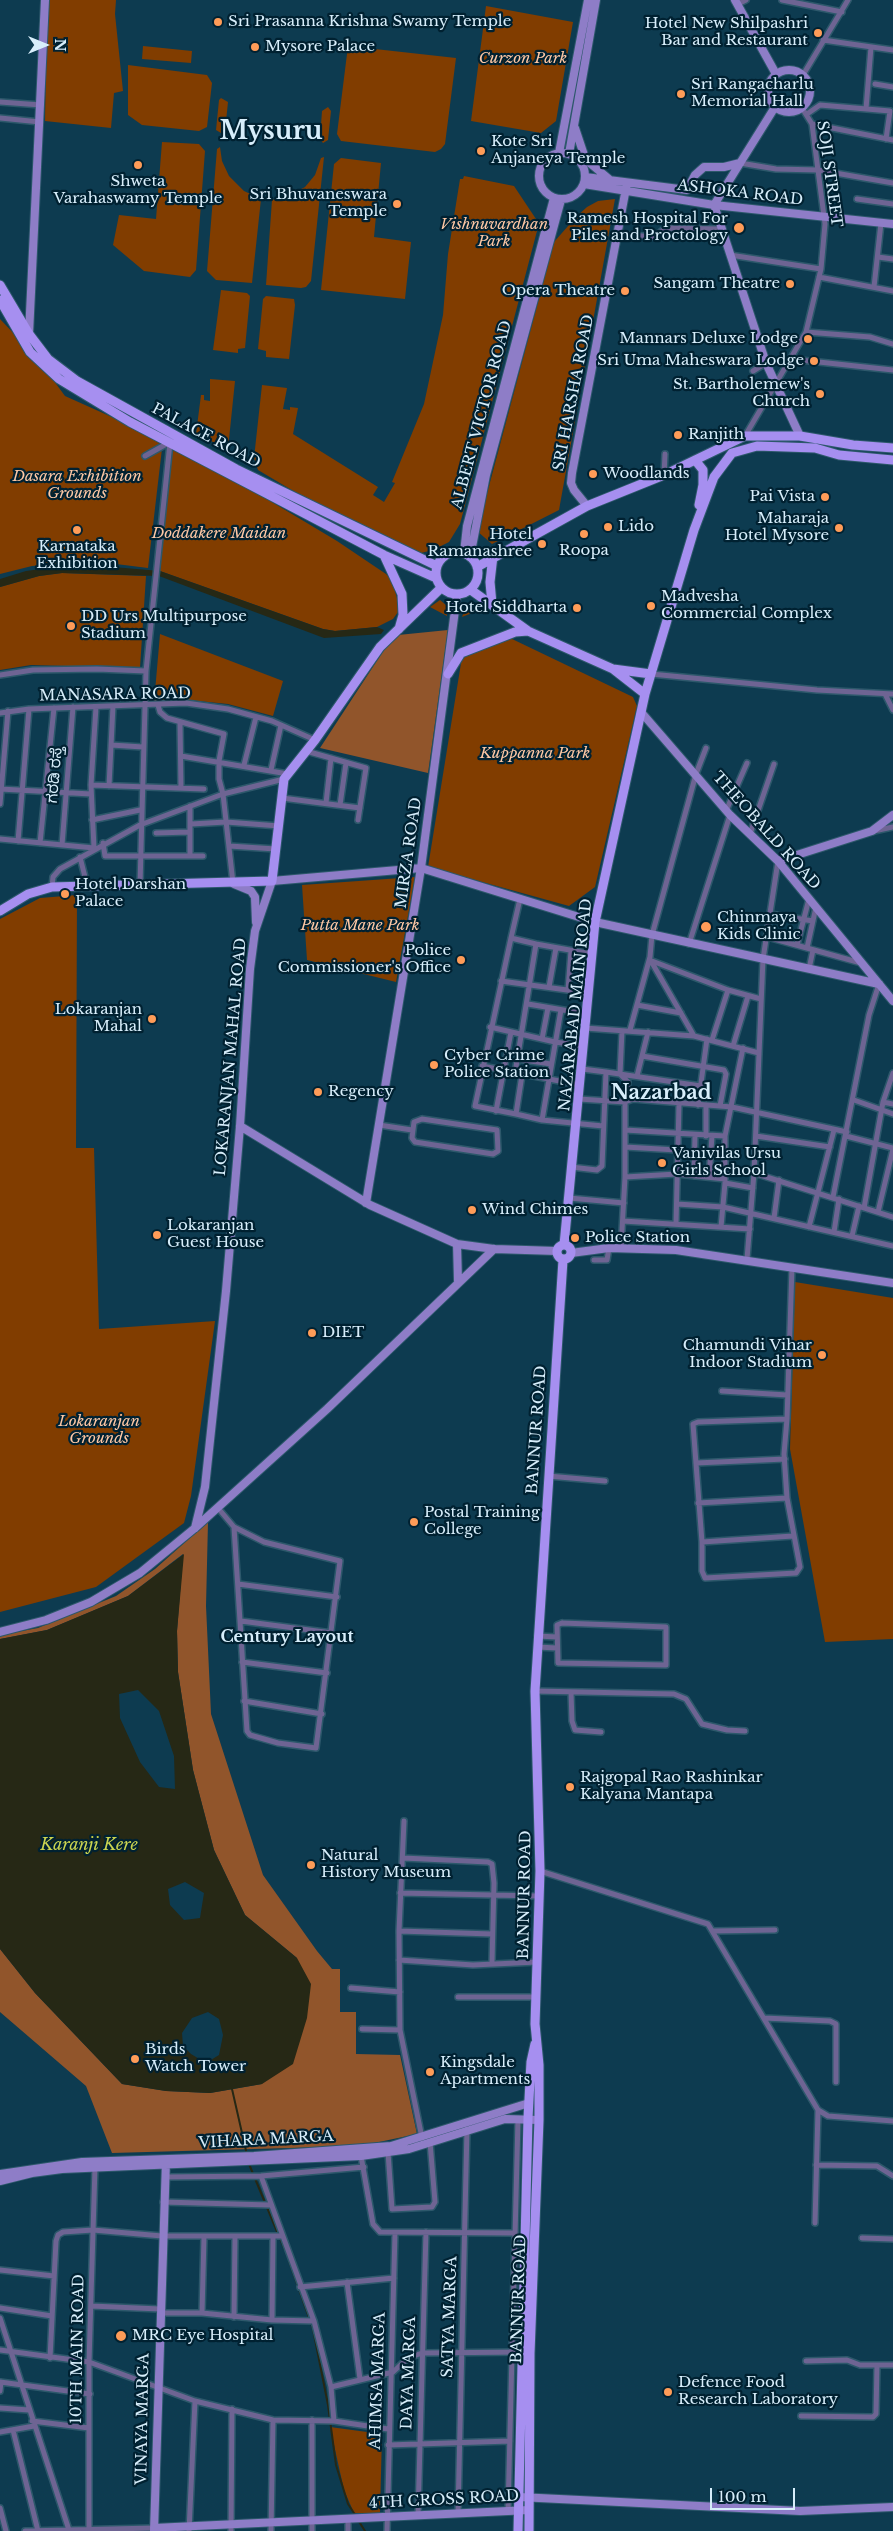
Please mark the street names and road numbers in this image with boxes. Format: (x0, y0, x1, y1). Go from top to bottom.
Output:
street label: SOJI STREET (813, 120, 845, 228)
street label: ASHOKA ROAD (676, 176, 804, 210)
street label: SRI HARSHA ROAD (550, 313, 598, 473)
street label: ALBERT VICTOR ROAD (448, 319, 516, 511)
street label: PALACE ROAD (149, 400, 263, 472)
street label: MANASARA ROAD (39, 685, 191, 705)
street label: ಗರಡಿ ರಸ್ತೆ (44, 746, 66, 804)
street label: THEOBALD ROAD (708, 768, 824, 894)
street label: MIRZA ROAD (392, 796, 426, 910)
street label: NAZARABAD MAIN ROAD (556, 898, 596, 1112)
street label: LOKARANJAN MAHAL ROAD (212, 937, 250, 1177)
street label: BANNUR ROAD (524, 1365, 550, 1495)
street label: BANNUR ROAD (515, 1830, 535, 1960)
street label: VIHARA MARGA (198, 2127, 334, 2153)
street label: BANNUR ROAD (508, 2234, 530, 2364)
street label: SATYA MARGA (439, 2256, 461, 2378)
street label: 10TH MAIN ROAD (68, 2274, 88, 2424)
street label: AHIMSA MARGA (367, 2312, 389, 2450)
street label: DAYA MARGA (398, 2316, 420, 2430)
street label: VINAYA MARGA (133, 2353, 153, 2485)
street label: 4TH CROSS ROAD (369, 2487, 519, 2513)

